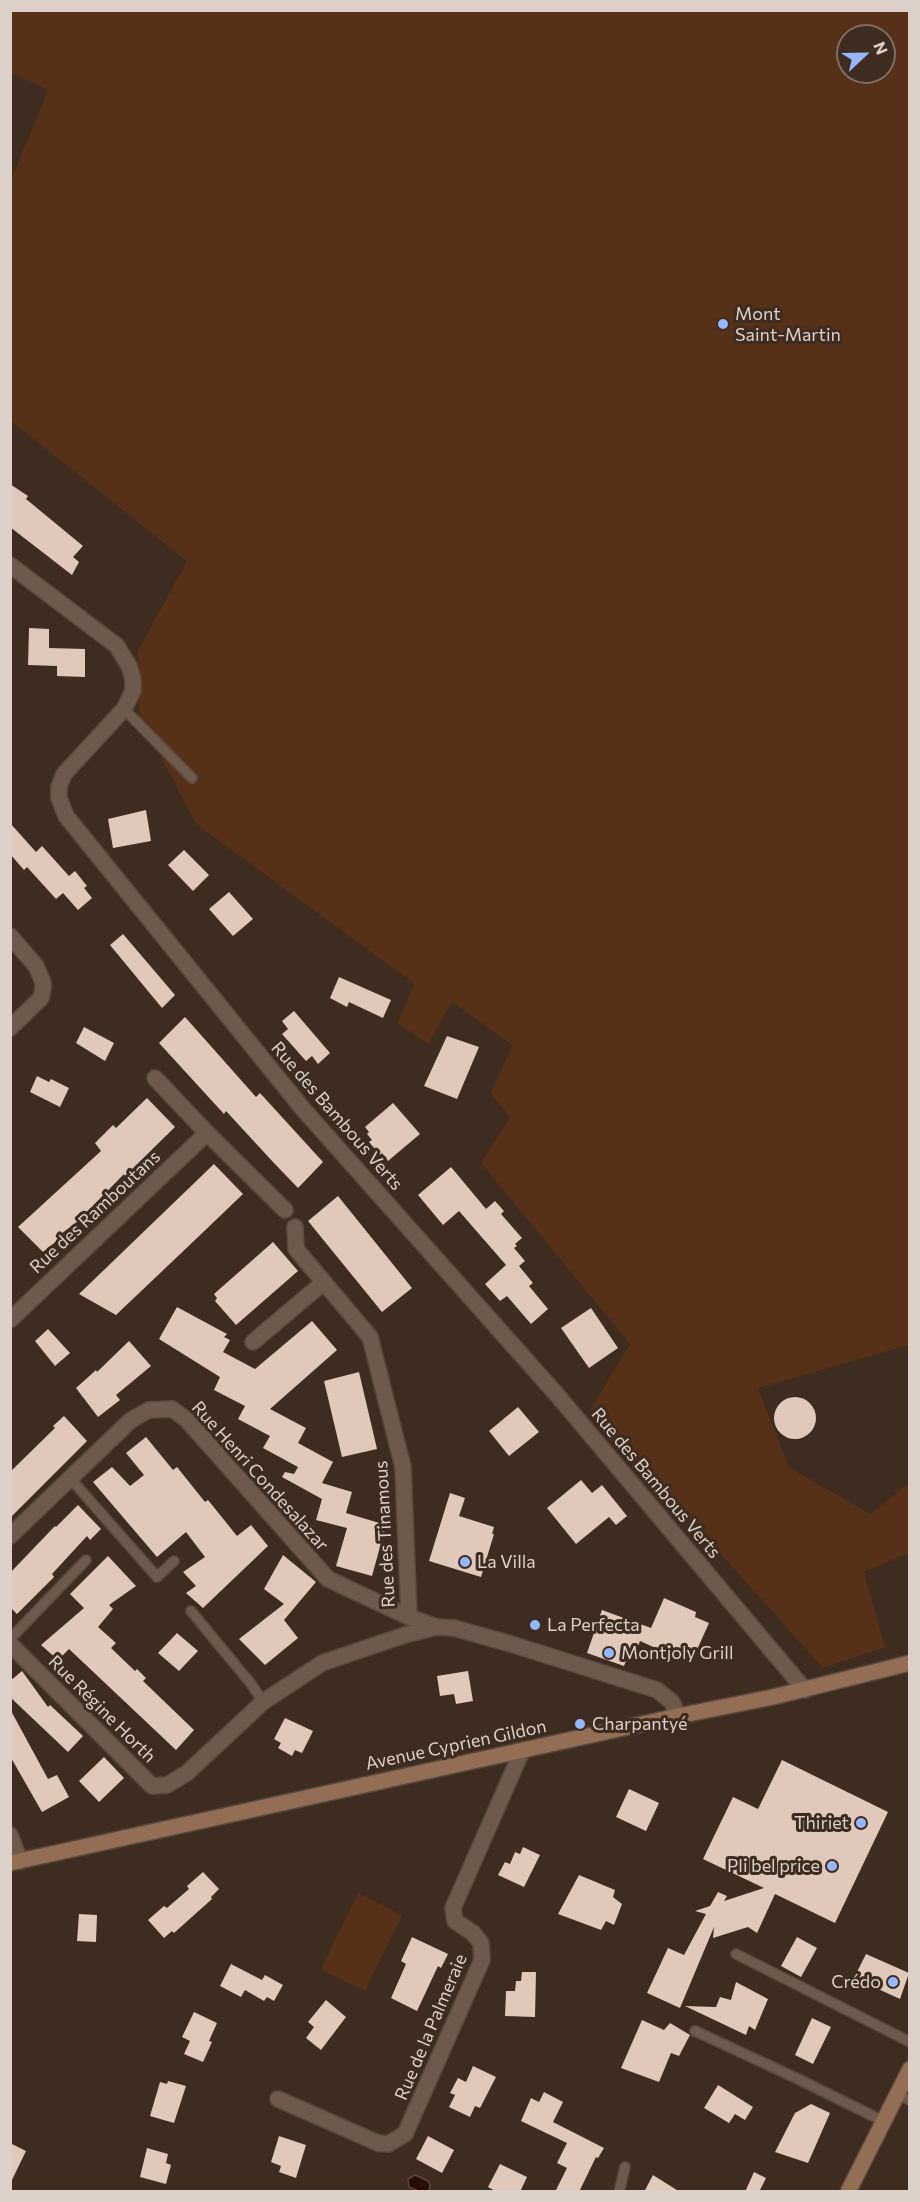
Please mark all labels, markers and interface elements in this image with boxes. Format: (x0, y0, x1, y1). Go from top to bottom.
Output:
north arrow (836, 24, 896, 84)
text: N (870, 39, 892, 57)
place label: Mont Saint-Martin (735, 303, 841, 346)
marker: Mont Saint-Martin (716, 317, 730, 331)
street label: Rue des Bambous Verts (267, 1037, 407, 1195)
street label: Rue des Ramboutans (25, 1146, 165, 1278)
street label: Rue Henri Condesalazar (187, 1397, 333, 1555)
street label: Rue des Bambous Verts (587, 1403, 725, 1563)
street label: Rue des Tinamous (370, 1460, 400, 1608)
place label: La Villa (477, 1551, 536, 1573)
marker: La Villa (458, 1555, 472, 1569)
place label: La Perfecta (547, 1614, 640, 1636)
marker: La Perfecta (528, 1618, 542, 1632)
place label: Montjoly Grill (621, 1642, 733, 1664)
marker: Montjoly Grill (602, 1646, 616, 1660)
street label: Rue Régine Horth (44, 1651, 160, 1767)
place label: Charpantyé (592, 1713, 687, 1735)
street label: Avenue Cyprien Gildon (364, 1715, 548, 1775)
marker: Charpantyé (573, 1717, 587, 1731)
place label: Thiriet (794, 1812, 849, 1834)
marker: Thiriet (854, 1816, 868, 1830)
place label: Pli bel price (727, 1855, 820, 1877)
marker: Pli bel price (825, 1859, 839, 1873)
street label: Rue de la Palmeraie (390, 1951, 472, 2103)
place label: Crédo (831, 1971, 881, 1993)
marker: Crédo (886, 1975, 900, 1989)

